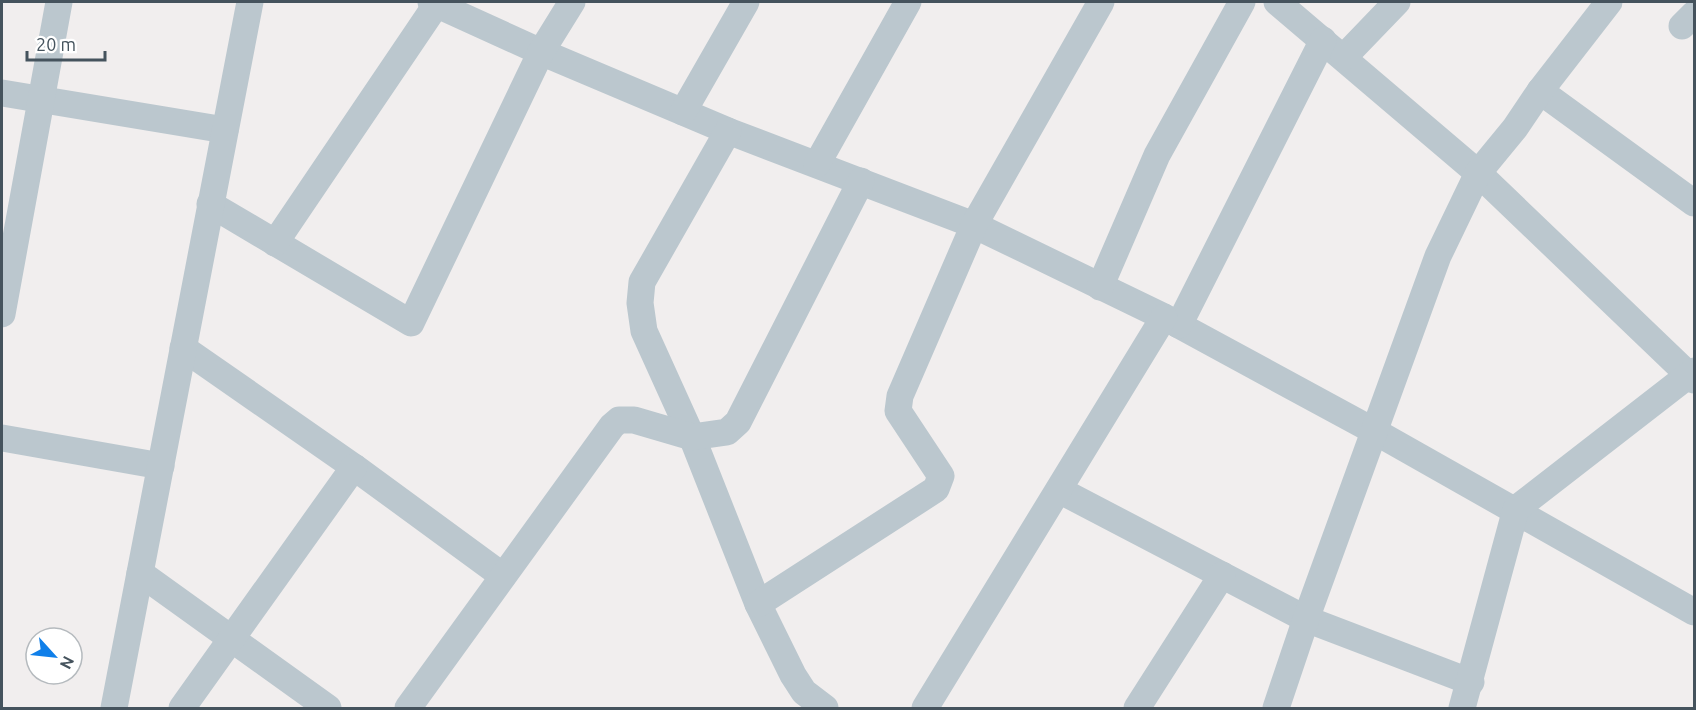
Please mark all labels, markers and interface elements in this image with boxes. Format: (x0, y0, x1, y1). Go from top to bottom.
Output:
scale bar (27, 24, 105, 62)
text: 20 m (36, 34, 76, 54)
north arrow (24, 626, 84, 686)
text: N (57, 653, 78, 672)

